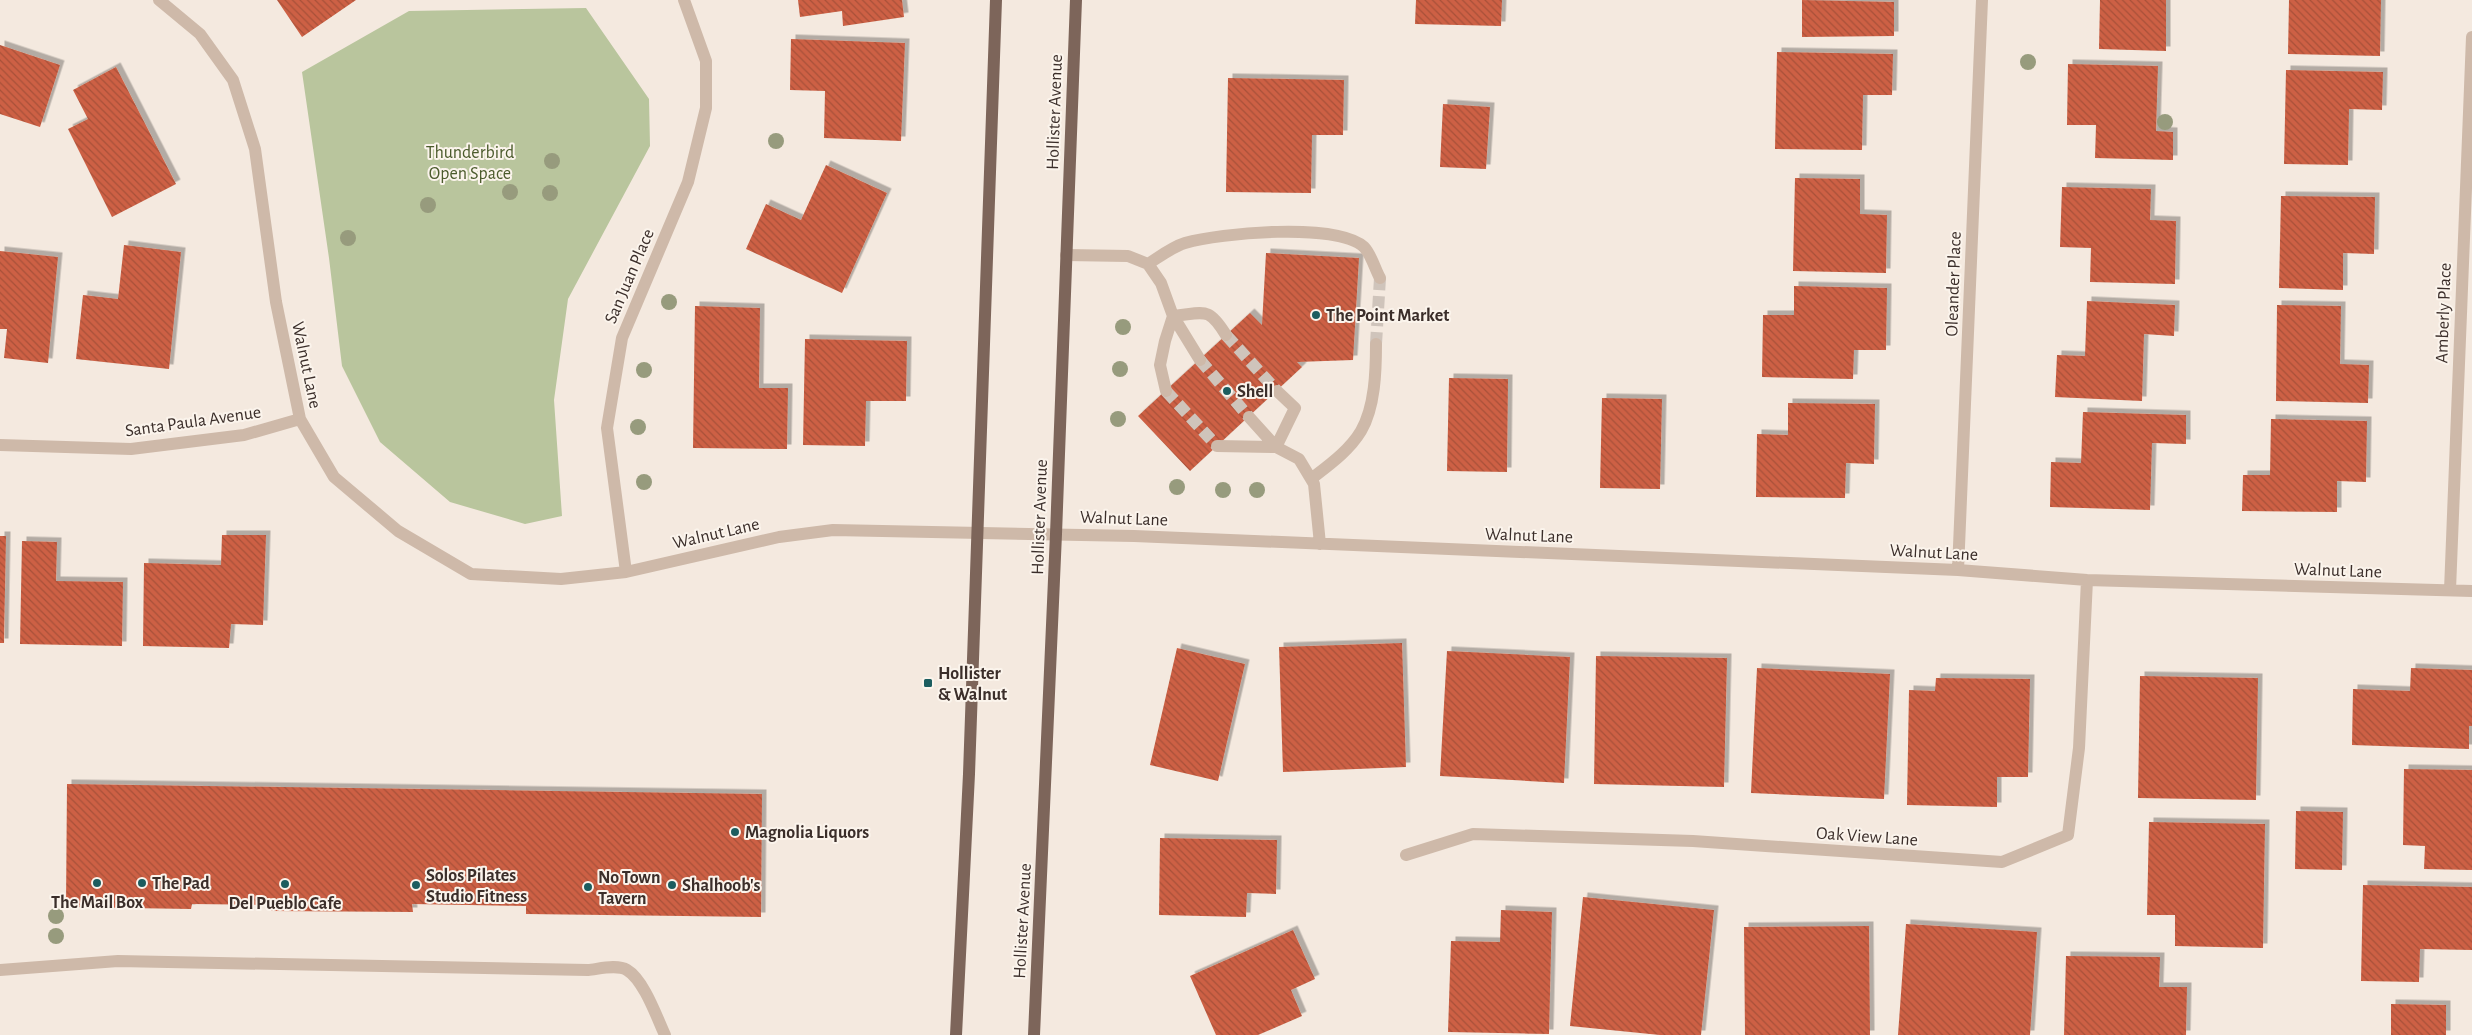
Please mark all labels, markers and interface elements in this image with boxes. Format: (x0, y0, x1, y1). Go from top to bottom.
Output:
street label: Hollister Avenue (1044, 54, 1066, 170)
park label: Thunderbird Open Space (426, 144, 514, 183)
street label: San Juan Place (602, 226, 658, 326)
street label: Oleander Place (1943, 231, 1965, 337)
street label: Amberly Place (2433, 263, 2455, 364)
place label: The Point Market (1326, 307, 1449, 325)
marker: The Point Market (1310, 309, 1322, 321)
street label: Walnut Lane (288, 320, 324, 410)
place label: Shell (1237, 383, 1273, 401)
marker: Shell (1221, 385, 1233, 397)
street label: Santa Paula Avenue (124, 404, 262, 440)
street label: Hollister Avenue (1029, 459, 1051, 575)
street label: Walnut Lane (1080, 508, 1168, 530)
street label: Walnut Lane (671, 515, 761, 553)
street label: Walnut Lane (1485, 525, 1573, 547)
street label: Walnut Lane (1889, 542, 1978, 564)
street label: Walnut Lane (2294, 560, 2382, 582)
place label: Hollister & Walnut (938, 665, 1007, 704)
marker: Hollister & Walnut (922, 677, 934, 689)
place label: Magnolia Liquors (745, 824, 869, 842)
street label: Oak View Lane (1815, 824, 1918, 850)
marker: Magnolia Liquors (729, 826, 741, 838)
street label: Hollister Avenue (1011, 863, 1035, 979)
place label: Solos Pilates Studio Fitness (426, 867, 527, 906)
place label: No Town Tavern (598, 869, 660, 908)
place label: The Pad (152, 875, 210, 893)
marker: The Mail Box (91, 877, 103, 889)
marker: The Pad (136, 877, 148, 889)
place label: Shalhoob's (682, 877, 761, 895)
marker: Del Pueblo Cafe (279, 878, 291, 890)
marker: Solos Pilates Studio Fitness (410, 879, 422, 891)
marker: Shalhoob's (666, 879, 678, 891)
marker: No Town Tavern (582, 881, 594, 893)
place label: The Mail Box (51, 894, 144, 912)
place label: Del Pueblo Cafe (228, 895, 342, 913)

